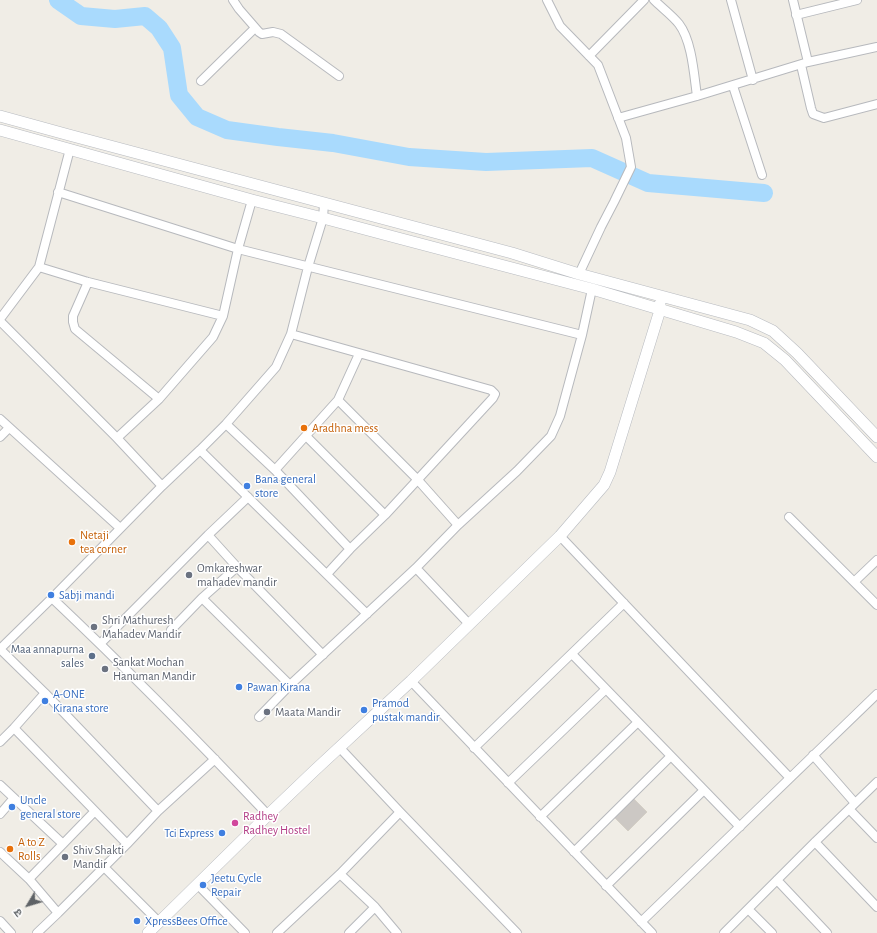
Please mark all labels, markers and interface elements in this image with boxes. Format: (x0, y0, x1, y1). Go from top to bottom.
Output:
place label: Aradhna mess (312, 421, 378, 435)
marker: Aradhna mess (299, 423, 309, 433)
place label: Bana general store (255, 472, 316, 500)
marker: Bana general store (242, 481, 252, 491)
place label: Netaji tea corner (80, 528, 127, 556)
marker: Netaji tea corner (67, 537, 77, 547)
place label: Omkareshwar mahadev mandir (197, 561, 277, 589)
marker: Omkareshwar mahadev mandir (184, 570, 194, 580)
place label: Sabji mandi (59, 588, 115, 602)
marker: Sabji mandi (46, 590, 56, 600)
place label: Shri Mathuresh Mahadev Mandir (102, 613, 181, 641)
marker: Shri Mathuresh Mahadev Mandir (89, 622, 99, 632)
place label: Maa annapurna sales (11, 642, 84, 670)
marker: Maa annapurna sales (87, 651, 97, 661)
place label: Sankat Mochan Hanuman Mandir (113, 655, 196, 683)
marker: Sankat Mochan Hanuman Mandir (100, 664, 110, 674)
place label: Pawan Kirana (247, 680, 310, 694)
marker: Pawan Kirana (234, 682, 244, 692)
place label: A-ONE Kirana store (53, 687, 109, 715)
marker: A-ONE Kirana store (40, 696, 50, 706)
place label: Pramod pustak mandir (372, 696, 440, 724)
place label: Maata Mandir (275, 705, 341, 719)
marker: Pramod pustak mandir (359, 705, 369, 715)
marker: Maata Mandir (262, 707, 272, 717)
place label: Uncle general store (20, 793, 81, 821)
marker: Uncle general store (7, 802, 17, 812)
place label: Radhey Radhey Hostel (243, 809, 310, 837)
marker: Radhey Radhey Hostel (230, 818, 240, 828)
place label: Tci Express (164, 826, 214, 840)
marker: Tci Express (217, 828, 227, 838)
place label: A to Z Rolls (18, 835, 45, 863)
place label: Shiv Shakti Mandir (73, 843, 124, 871)
marker: A to Z Rolls (5, 844, 15, 854)
marker: Shiv Shakti Mandir (60, 852, 70, 862)
place label: Jeetu Cycle Repair (211, 871, 262, 899)
marker: Jeetu Cycle Repair (198, 880, 208, 890)
north arrow (8, 885, 48, 925)
text: उ (12, 907, 24, 919)
place label: XpressBees Office (145, 914, 228, 928)
marker: XpressBees Office (132, 916, 142, 926)

